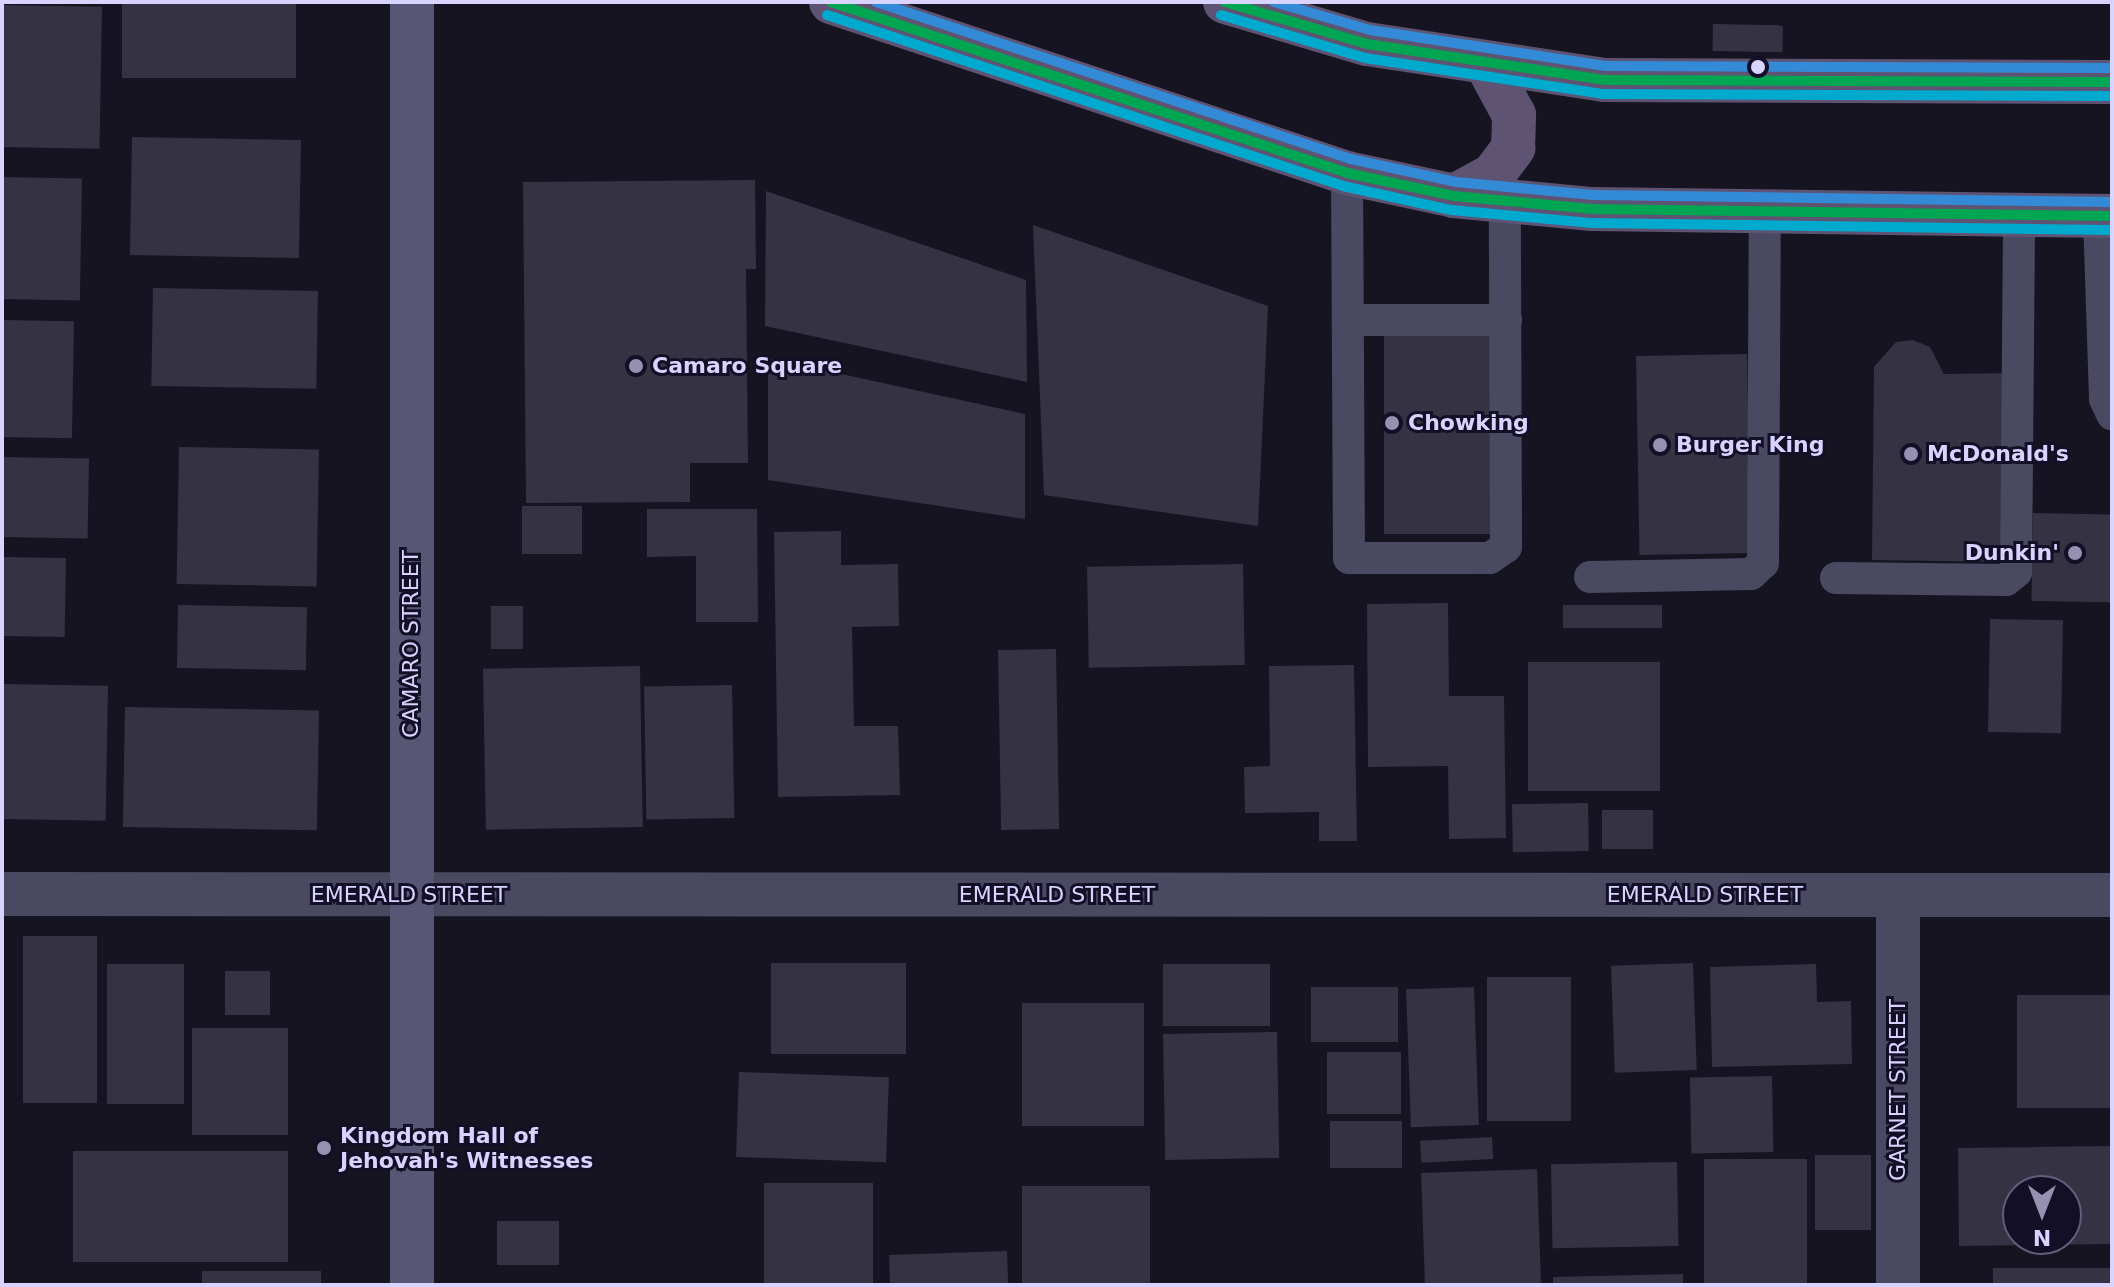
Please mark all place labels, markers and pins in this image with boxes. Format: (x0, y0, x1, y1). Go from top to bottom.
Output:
unlabelled marker (1750, 59, 1766, 75)
place label: Camaro Square (652, 353, 842, 379)
marker: Camaro Square (627, 357, 645, 375)
place label: Chowking (1408, 410, 1529, 436)
marker: Chowking (1383, 414, 1401, 432)
place label: Burger King (1676, 432, 1824, 458)
marker: Burger King (1651, 436, 1669, 454)
place label: McDonald's (1927, 441, 2069, 467)
marker: McDonald's (1902, 445, 1920, 463)
place label: Dunkin' (1965, 540, 2059, 566)
marker: Dunkin' (2066, 544, 2084, 562)
place label: Kingdom Hall of Jehovah's Witnesses (340, 1122, 593, 1174)
marker: Kingdom Hall of Jehovah's Witnesses (315, 1139, 333, 1157)

